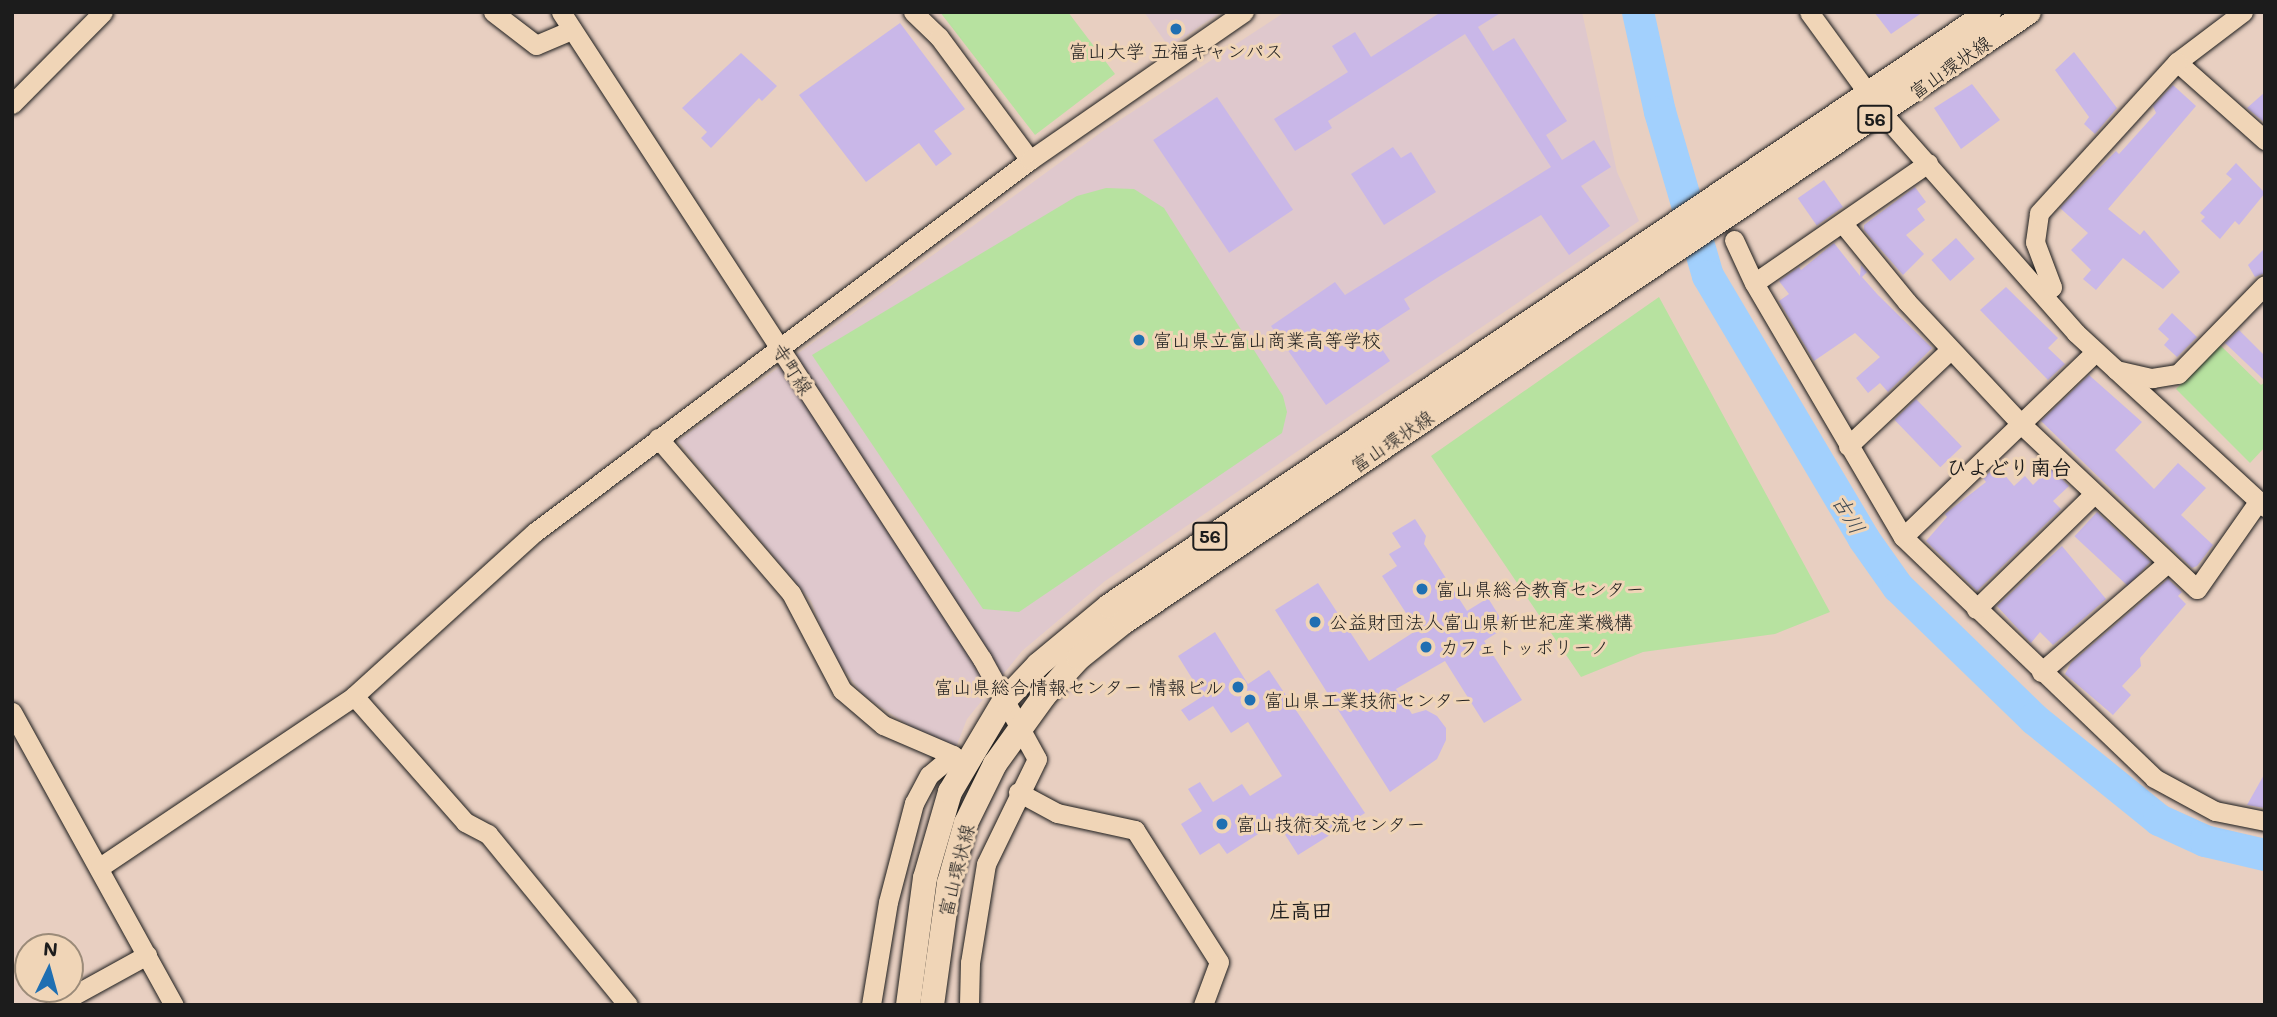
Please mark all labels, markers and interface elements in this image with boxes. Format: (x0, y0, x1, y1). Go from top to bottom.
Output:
marker: 富山大学 五福キャンパス (1168, 21, 1184, 37)
street label: 富山環状線 (1905, 30, 1995, 104)
place label: 富山大学 五福キャンパス (1068, 40, 1284, 62)
road number: 56 (1856, 104, 1894, 134)
place label: 富山県立富山商業高等学校 (1153, 329, 1381, 351)
marker: 富山県立富山商業高等学校 (1131, 332, 1147, 348)
street label: 寺町線 (768, 339, 818, 399)
street label: 富山環状線 (1346, 405, 1438, 477)
district label: ひよどり南台 (1946, 454, 2072, 480)
water label: 古川 (1827, 490, 1871, 538)
road number: 56 (1191, 522, 1229, 550)
place label: 富山県総合教育センター (1436, 578, 1645, 600)
marker: 富山県総合教育センター (1414, 581, 1430, 597)
place label: 公益財団法人富山県新世紀産業機構 (1329, 611, 1633, 633)
marker: 公益財団法人富山県新世紀産業機構 (1307, 614, 1323, 630)
place label: カフェトッポリーノ (1440, 636, 1611, 658)
marker: カフェトッポリーノ (1418, 639, 1434, 655)
place label: 富山県総合情報センター 情報ビル (933, 676, 1224, 698)
marker: 富山県総合情報センター 情報ビル (1230, 679, 1246, 695)
place label: 富山県工業技術センター (1264, 689, 1473, 711)
marker: 富山県工業技術センター (1242, 692, 1258, 708)
place label: 富山技術交流センター (1236, 813, 1426, 835)
marker: 富山技術交流センター (1214, 816, 1230, 832)
street label: 富山環状線 (933, 821, 979, 919)
district label: 庄高田 (1270, 897, 1332, 923)
north arrow (14, 933, 84, 1003)
text: N (42, 935, 59, 962)

